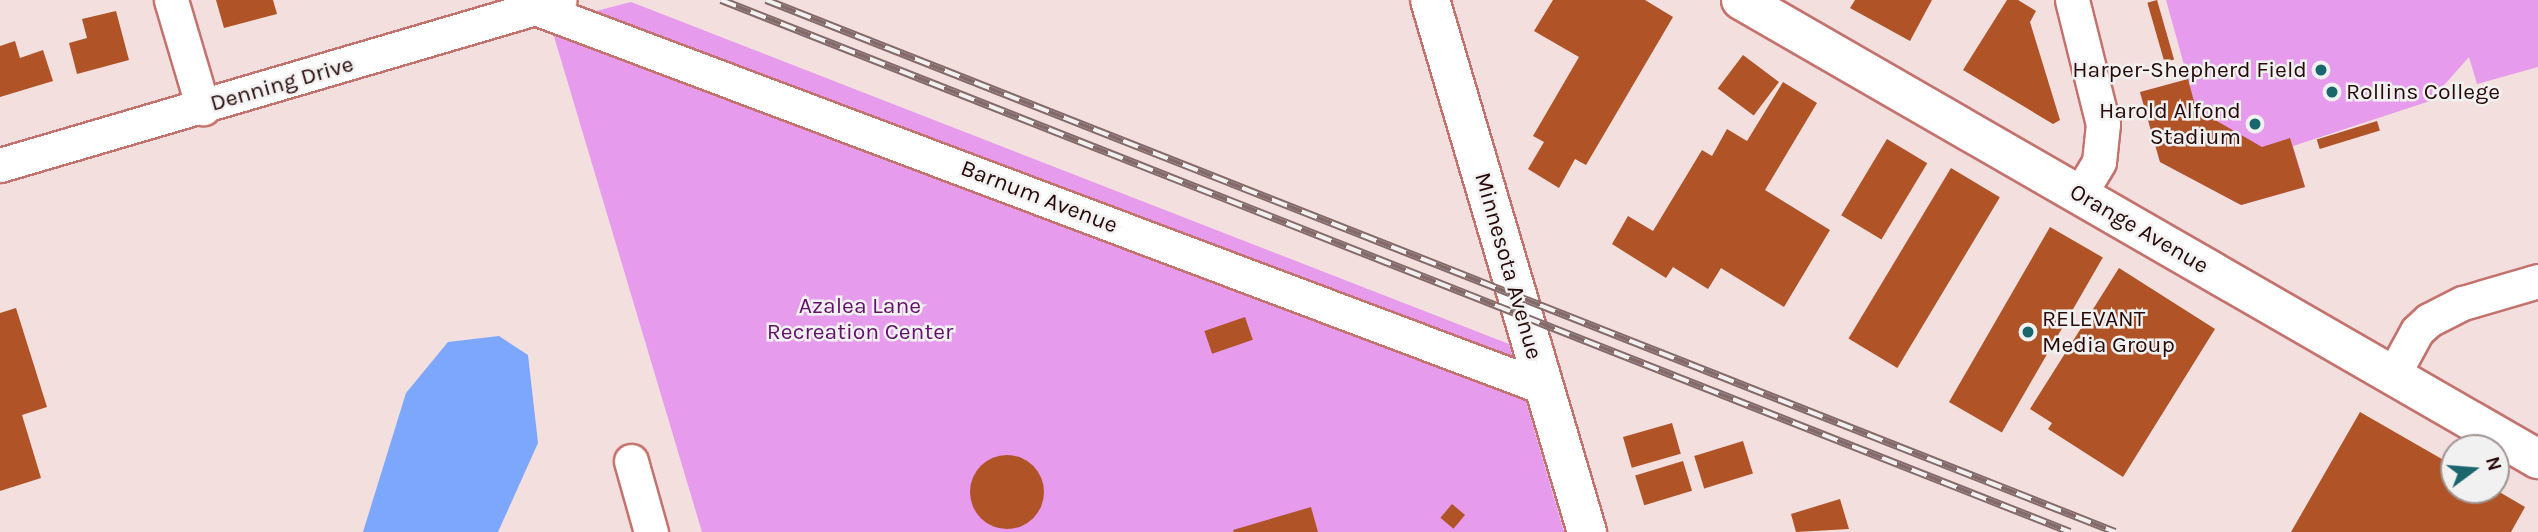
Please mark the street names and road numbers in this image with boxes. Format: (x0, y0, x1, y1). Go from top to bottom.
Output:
street label: Denning Drive (207, 50, 357, 118)
street label: Barnum Avenue (957, 154, 1121, 240)
street label: Minnesota Avenue (1468, 169, 1548, 363)
street label: Orange Avenue (2065, 178, 2213, 280)

